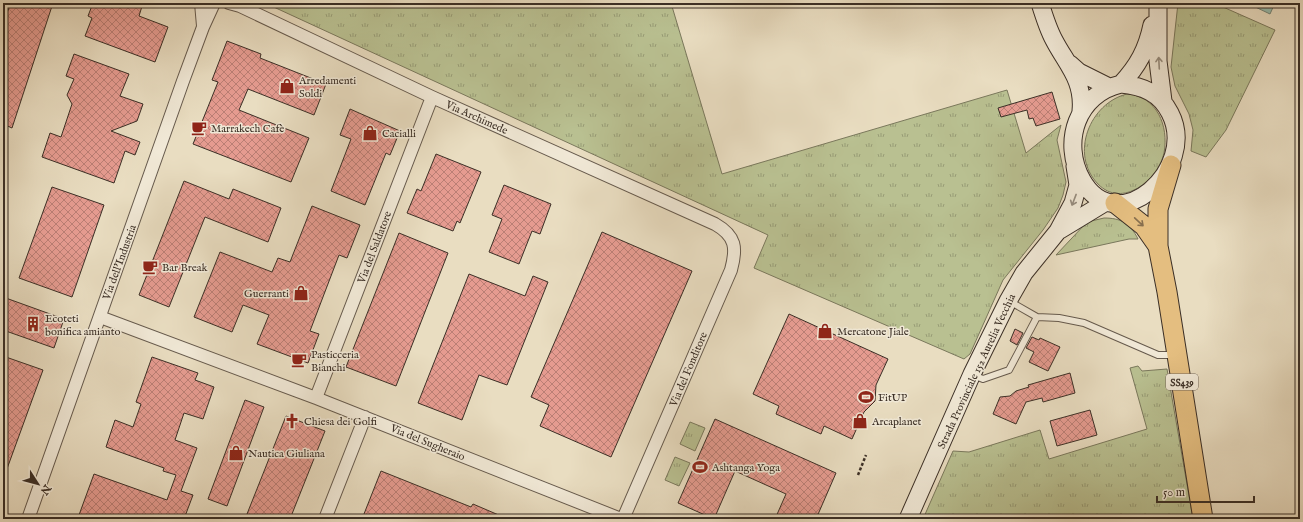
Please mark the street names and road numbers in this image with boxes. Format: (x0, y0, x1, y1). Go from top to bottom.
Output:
street label: Via Archimede (442, 98, 510, 138)
street label: Via del Saldatore (354, 209, 395, 286)
street label: Via dell'Industria (100, 223, 140, 303)
street label: Strada Provinciale 152 Aurelia Vecchia (935, 291, 1019, 451)
street label: Via del Fonditore (667, 330, 711, 410)
road number: SS439 (1166, 374, 1198, 390)
street label: Via del Sugheraio (387, 421, 467, 464)

